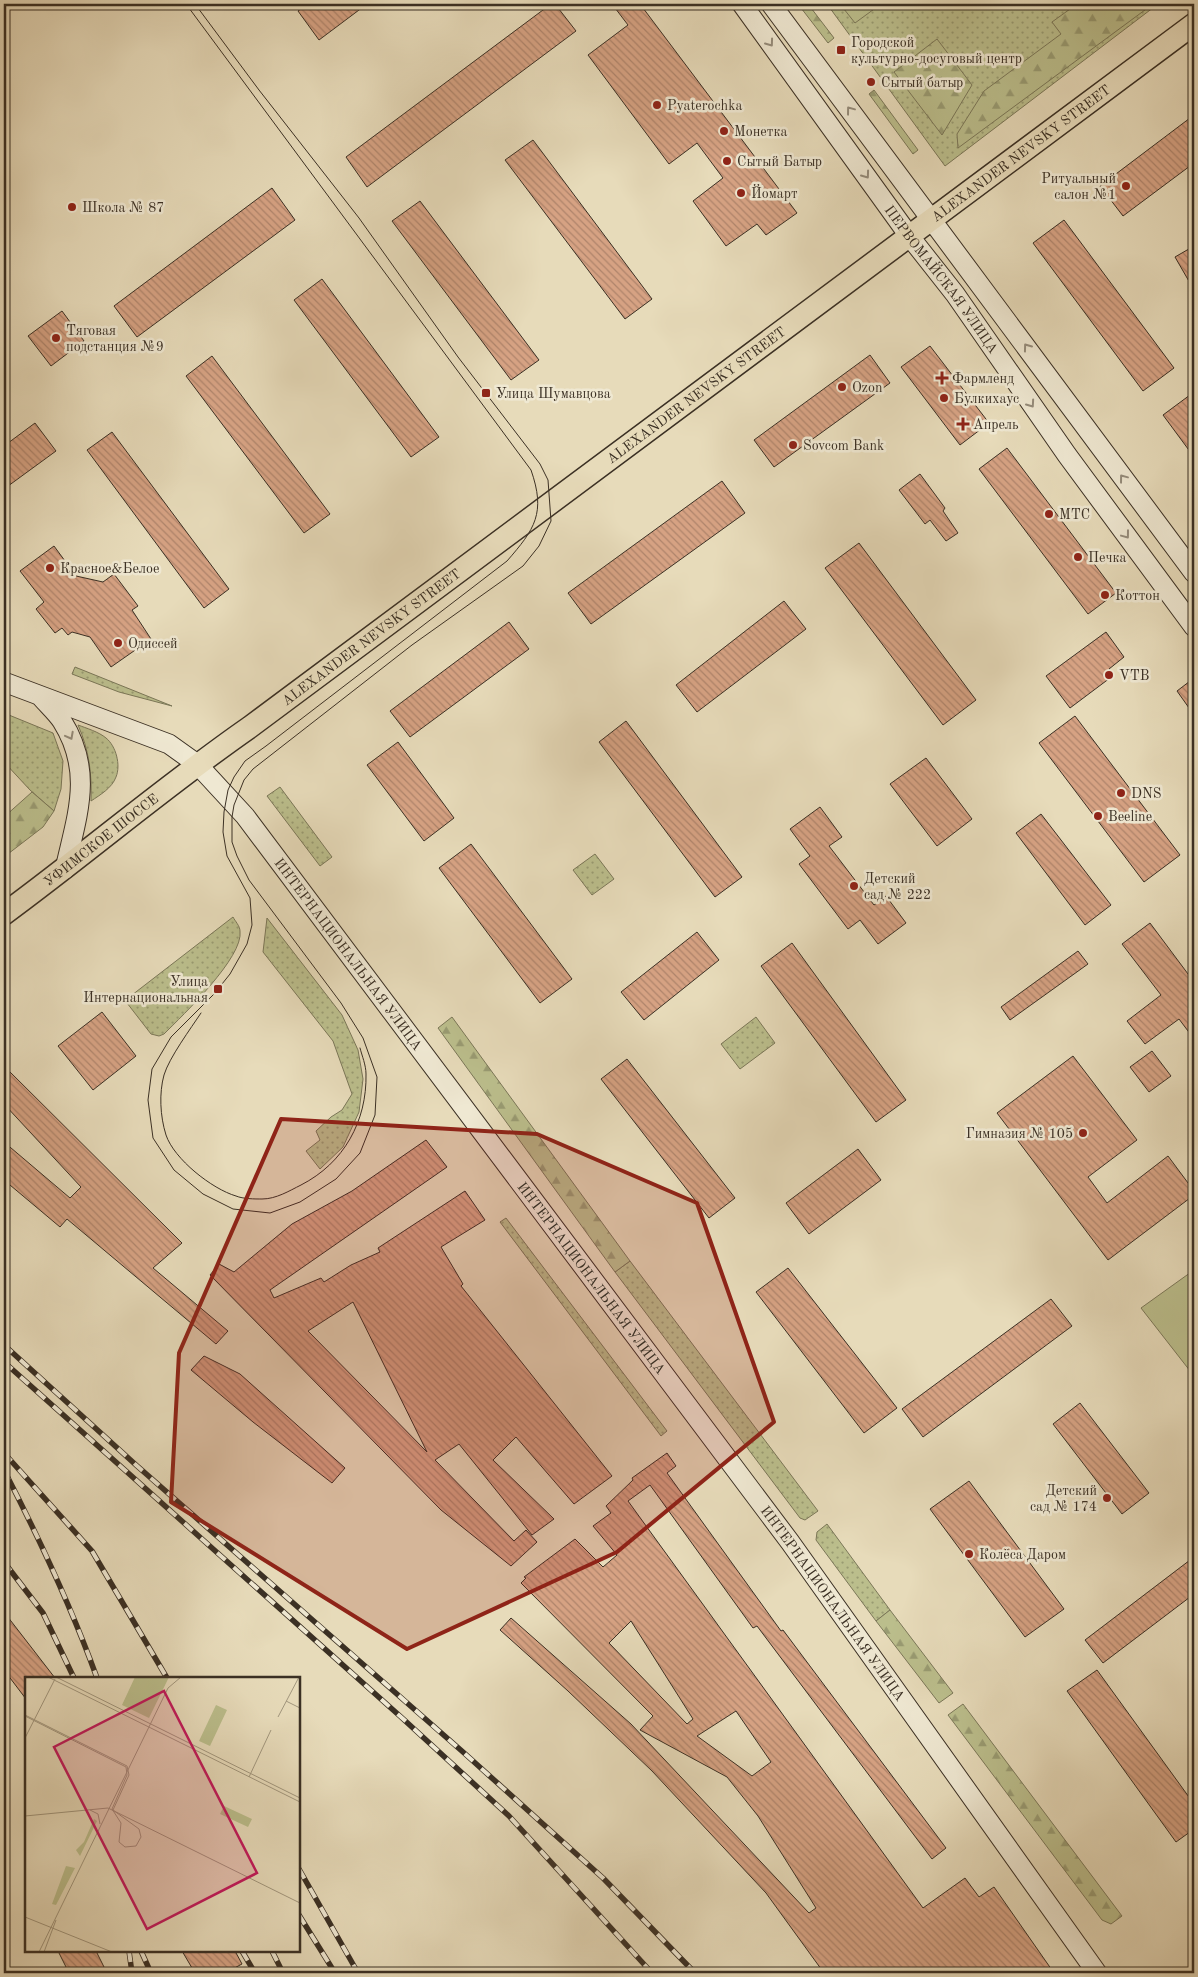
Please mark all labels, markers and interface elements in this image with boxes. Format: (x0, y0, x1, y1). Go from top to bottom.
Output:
place label: Городской культурно-досуговый центр (851, 36, 1022, 66)
one-way arrow (764, 37, 773, 47)
marker: Городской культурно-досуговый центр (835, 44, 847, 56)
marker: Сытый батыр (865, 76, 877, 88)
place label: Сытый батыр (881, 76, 963, 90)
street label: ALEXANDER NEVSKY STREET (929, 83, 1113, 225)
marker: Pyaterochka (651, 99, 663, 111)
place label: Pyaterochka (667, 99, 742, 113)
one-way arrow (848, 107, 856, 116)
marker: Монетка (718, 125, 730, 137)
place label: Монетка (734, 125, 787, 139)
marker: Сытый Батыр (721, 155, 733, 167)
place label: Сытый Батыр (737, 155, 822, 169)
one-way arrow (860, 169, 868, 178)
place label: Ритуальный салон №1 (1041, 172, 1116, 202)
marker: Ритуальный салон №1 (1120, 180, 1132, 192)
place label: Йомарт (751, 183, 798, 201)
marker: Йомарт (735, 187, 747, 199)
marker: Школа № 87 (66, 201, 78, 213)
place label: Школа № 87 (82, 201, 164, 215)
street label: ПЕРВОМАЙСКАЯ УЛИЦА (882, 203, 1000, 357)
place label: Тяговая подстанция №9 (66, 324, 164, 354)
street label: ALEXANDER NEVSKY STREET (604, 325, 789, 467)
marker: Тяговая подстанция №9 (50, 332, 62, 344)
one-way arrow (1024, 344, 1032, 353)
marker: Фармленд (936, 372, 948, 384)
place label: Фармленд (952, 372, 1014, 386)
marker: Ozon (836, 381, 848, 393)
place label: Ozon (852, 381, 883, 395)
marker: Улица Шумавцова (480, 387, 492, 399)
place label: Улица Шумавцова (496, 387, 611, 401)
marker: Булкихаус (938, 392, 950, 404)
place label: Булкихаус (954, 392, 1019, 406)
one-way arrow (1025, 398, 1034, 408)
marker: Апрель (957, 418, 969, 430)
place label: Апрель (973, 418, 1019, 432)
marker: Sovcom Bank (787, 439, 799, 451)
place label: Sovcom Bank (803, 439, 884, 453)
one-way arrow (1121, 475, 1129, 484)
marker: МТС (1043, 508, 1055, 520)
place label: МТС (1059, 508, 1090, 522)
one-way arrow (1121, 529, 1129, 538)
marker: Печка (1072, 551, 1084, 563)
place label: Печка (1088, 551, 1126, 565)
marker: Красное&Белое (44, 562, 56, 574)
place label: Красное&Белое (60, 562, 159, 576)
street label: ALEXANDER NEVSKY STREET (280, 567, 464, 709)
marker: Коттон (1099, 589, 1111, 601)
place label: Коттон (1115, 589, 1160, 603)
marker: Одиссей (112, 637, 124, 649)
place label: Одиссей (128, 637, 178, 651)
marker: VTB (1103, 669, 1115, 681)
place label: VTB (1119, 669, 1149, 683)
one-way arrow (64, 731, 74, 740)
marker: DNS (1115, 787, 1127, 799)
place label: DNS (1131, 787, 1161, 801)
street label: УФИМСКОЕ ШОССЕ (42, 792, 161, 889)
marker: Beeline (1092, 810, 1104, 822)
place label: Beeline (1108, 810, 1152, 824)
street label: ИНТЕРНАЦИОНАЛЬНАЯ УЛИЦА (271, 856, 424, 1054)
place label: Детский сад № 222 (864, 872, 931, 902)
marker: Детский сад № 222 (848, 880, 860, 892)
place label: Улица Интернациональная (83, 975, 208, 1005)
marker: Улица Интернациональная (212, 983, 224, 995)
place label: Гимназия № 105 (966, 1127, 1073, 1141)
marker: Гимназия № 105 (1077, 1127, 1089, 1139)
street label: ИНТЕРНАЦИОНАЛЬНАЯ УЛИЦА (514, 1180, 668, 1377)
place label: Детский сад № 174 (1030, 1484, 1097, 1514)
marker: Детский сад № 174 (1101, 1492, 1113, 1504)
street label: ИНТЕРНАЦИОНАЛЬНАЯ УЛИЦА (758, 1504, 907, 1704)
marker: Колёса Даром (963, 1548, 975, 1560)
place label: Колёса Даром (979, 1548, 1066, 1562)
inset map (25, 1677, 300, 1952)

